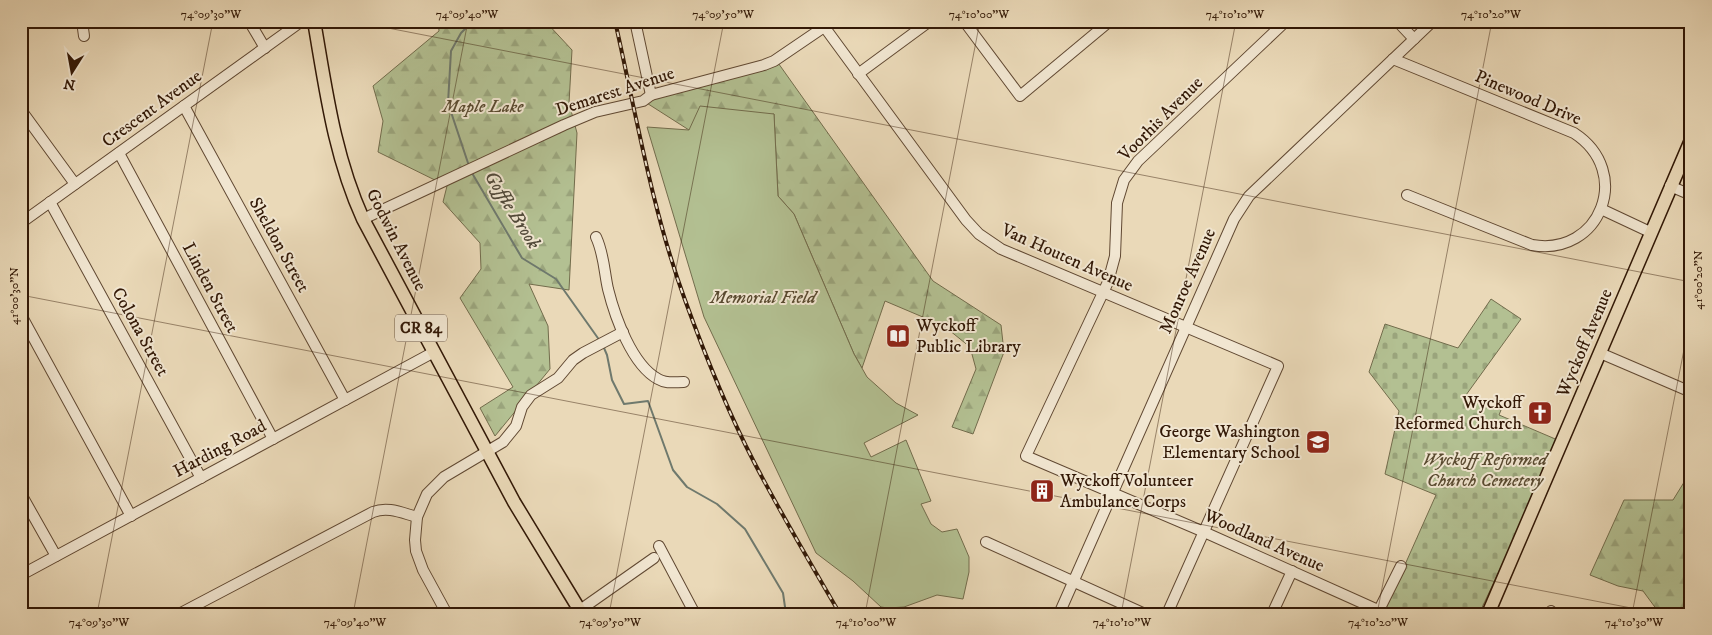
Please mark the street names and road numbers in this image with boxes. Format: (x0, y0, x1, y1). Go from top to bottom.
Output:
street label: Demarest Avenue (553, 62, 677, 122)
street label: Crescent Avenue (98, 65, 206, 153)
street label: Pinewood Drive (1471, 66, 1585, 130)
street label: Voorhis Avenue (1114, 72, 1208, 166)
street label: Godwin Avenue (361, 185, 431, 295)
street label: Sheldon Street (244, 194, 314, 297)
street label: Van Houten Avenue (997, 219, 1136, 297)
street label: Monroe Avenue (1155, 225, 1221, 337)
street label: Linden Street (177, 239, 243, 337)
street label: Colona Street (107, 284, 174, 380)
street label: Wyckoff Avenue (1552, 286, 1618, 401)
road number: CR 84 (395, 314, 447, 342)
street label: Harding Road (170, 415, 270, 483)
street label: Woodland Avenue (1200, 504, 1328, 577)

